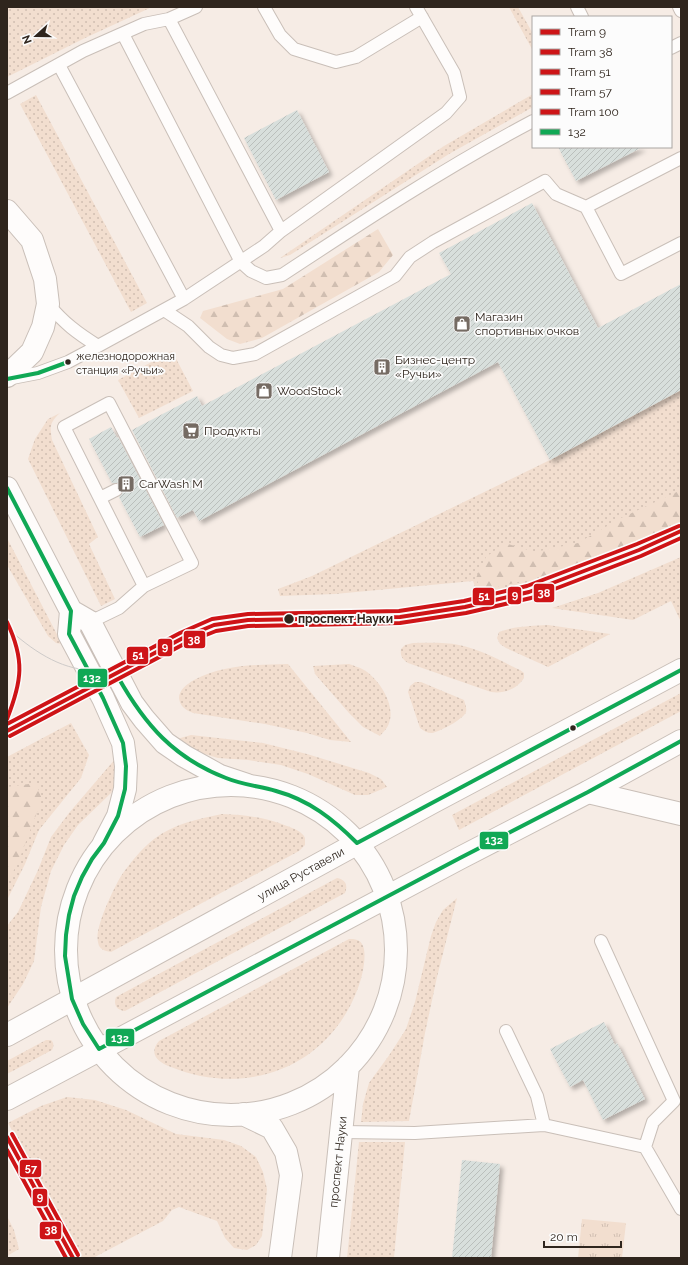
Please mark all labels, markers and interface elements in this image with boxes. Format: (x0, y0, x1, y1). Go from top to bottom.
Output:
north arrow (16, 16, 56, 56)
legend (532, 16, 672, 148)
text: Tram 9 (568, 25, 606, 39)
text: N (20, 33, 35, 46)
text: Tram 38 (568, 45, 613, 59)
text: Tram 51 (568, 65, 611, 79)
text: Tram 57 (568, 85, 613, 99)
text: Tram 100 (568, 105, 619, 119)
text: 132 (568, 125, 586, 139)
place label: Магазин спортивных очков (475, 310, 579, 338)
shop icon: Магазин спортивных очков (452, 314, 472, 334)
place label: железнодорожная станция «Ручьи» (76, 350, 175, 377)
place label: Бизнес-центр «Ручьи» (395, 353, 475, 381)
marker: железнодорожная станция «Ручьи» (63, 357, 73, 367)
building icon: Бизнес-центр «Ручьи» (372, 357, 392, 377)
shop icon: WoodStock (254, 381, 274, 401)
place label: WoodStock (277, 384, 342, 398)
supermarket icon: Продукты (181, 421, 201, 441)
place label: Продукты (204, 424, 261, 438)
building icon: CarWash M (116, 474, 136, 494)
place label: CarWash M (139, 477, 203, 491)
line badge: 38 (533, 583, 555, 603)
line badge: 9 (507, 586, 522, 605)
line badge: 51 (472, 587, 495, 606)
text: 38 (538, 587, 551, 600)
text: 9 (512, 589, 519, 602)
text: 51 (478, 590, 490, 603)
marker: проспект Науки (282, 612, 296, 626)
place label: проспект Науки (298, 612, 393, 626)
line badge: 38 (183, 630, 206, 649)
text: 38 (188, 634, 201, 647)
line badge: 9 (157, 638, 173, 657)
text: 9 (162, 641, 169, 654)
line badge: 51 (126, 646, 149, 665)
text: 51 (132, 649, 144, 662)
line badge: 132 (77, 668, 108, 688)
text: 132 (83, 672, 101, 685)
unlabelled marker (568, 723, 578, 733)
line badge: 132 (479, 831, 509, 850)
text: 132 (485, 834, 503, 847)
street label: улица Руставели (255, 844, 347, 904)
line badge: 132 (105, 1028, 135, 1047)
text: 132 (111, 1032, 129, 1045)
street label: проспект Науки (326, 1116, 350, 1208)
line badge: 57 (19, 1159, 42, 1178)
text: 57 (25, 1162, 38, 1175)
line badge: 9 (32, 1188, 48, 1207)
text: 9 (37, 1191, 44, 1204)
line badge: 38 (39, 1221, 62, 1240)
scale bar (544, 1223, 621, 1249)
text: 38 (45, 1224, 58, 1237)
text: 20 m (550, 1230, 578, 1244)

